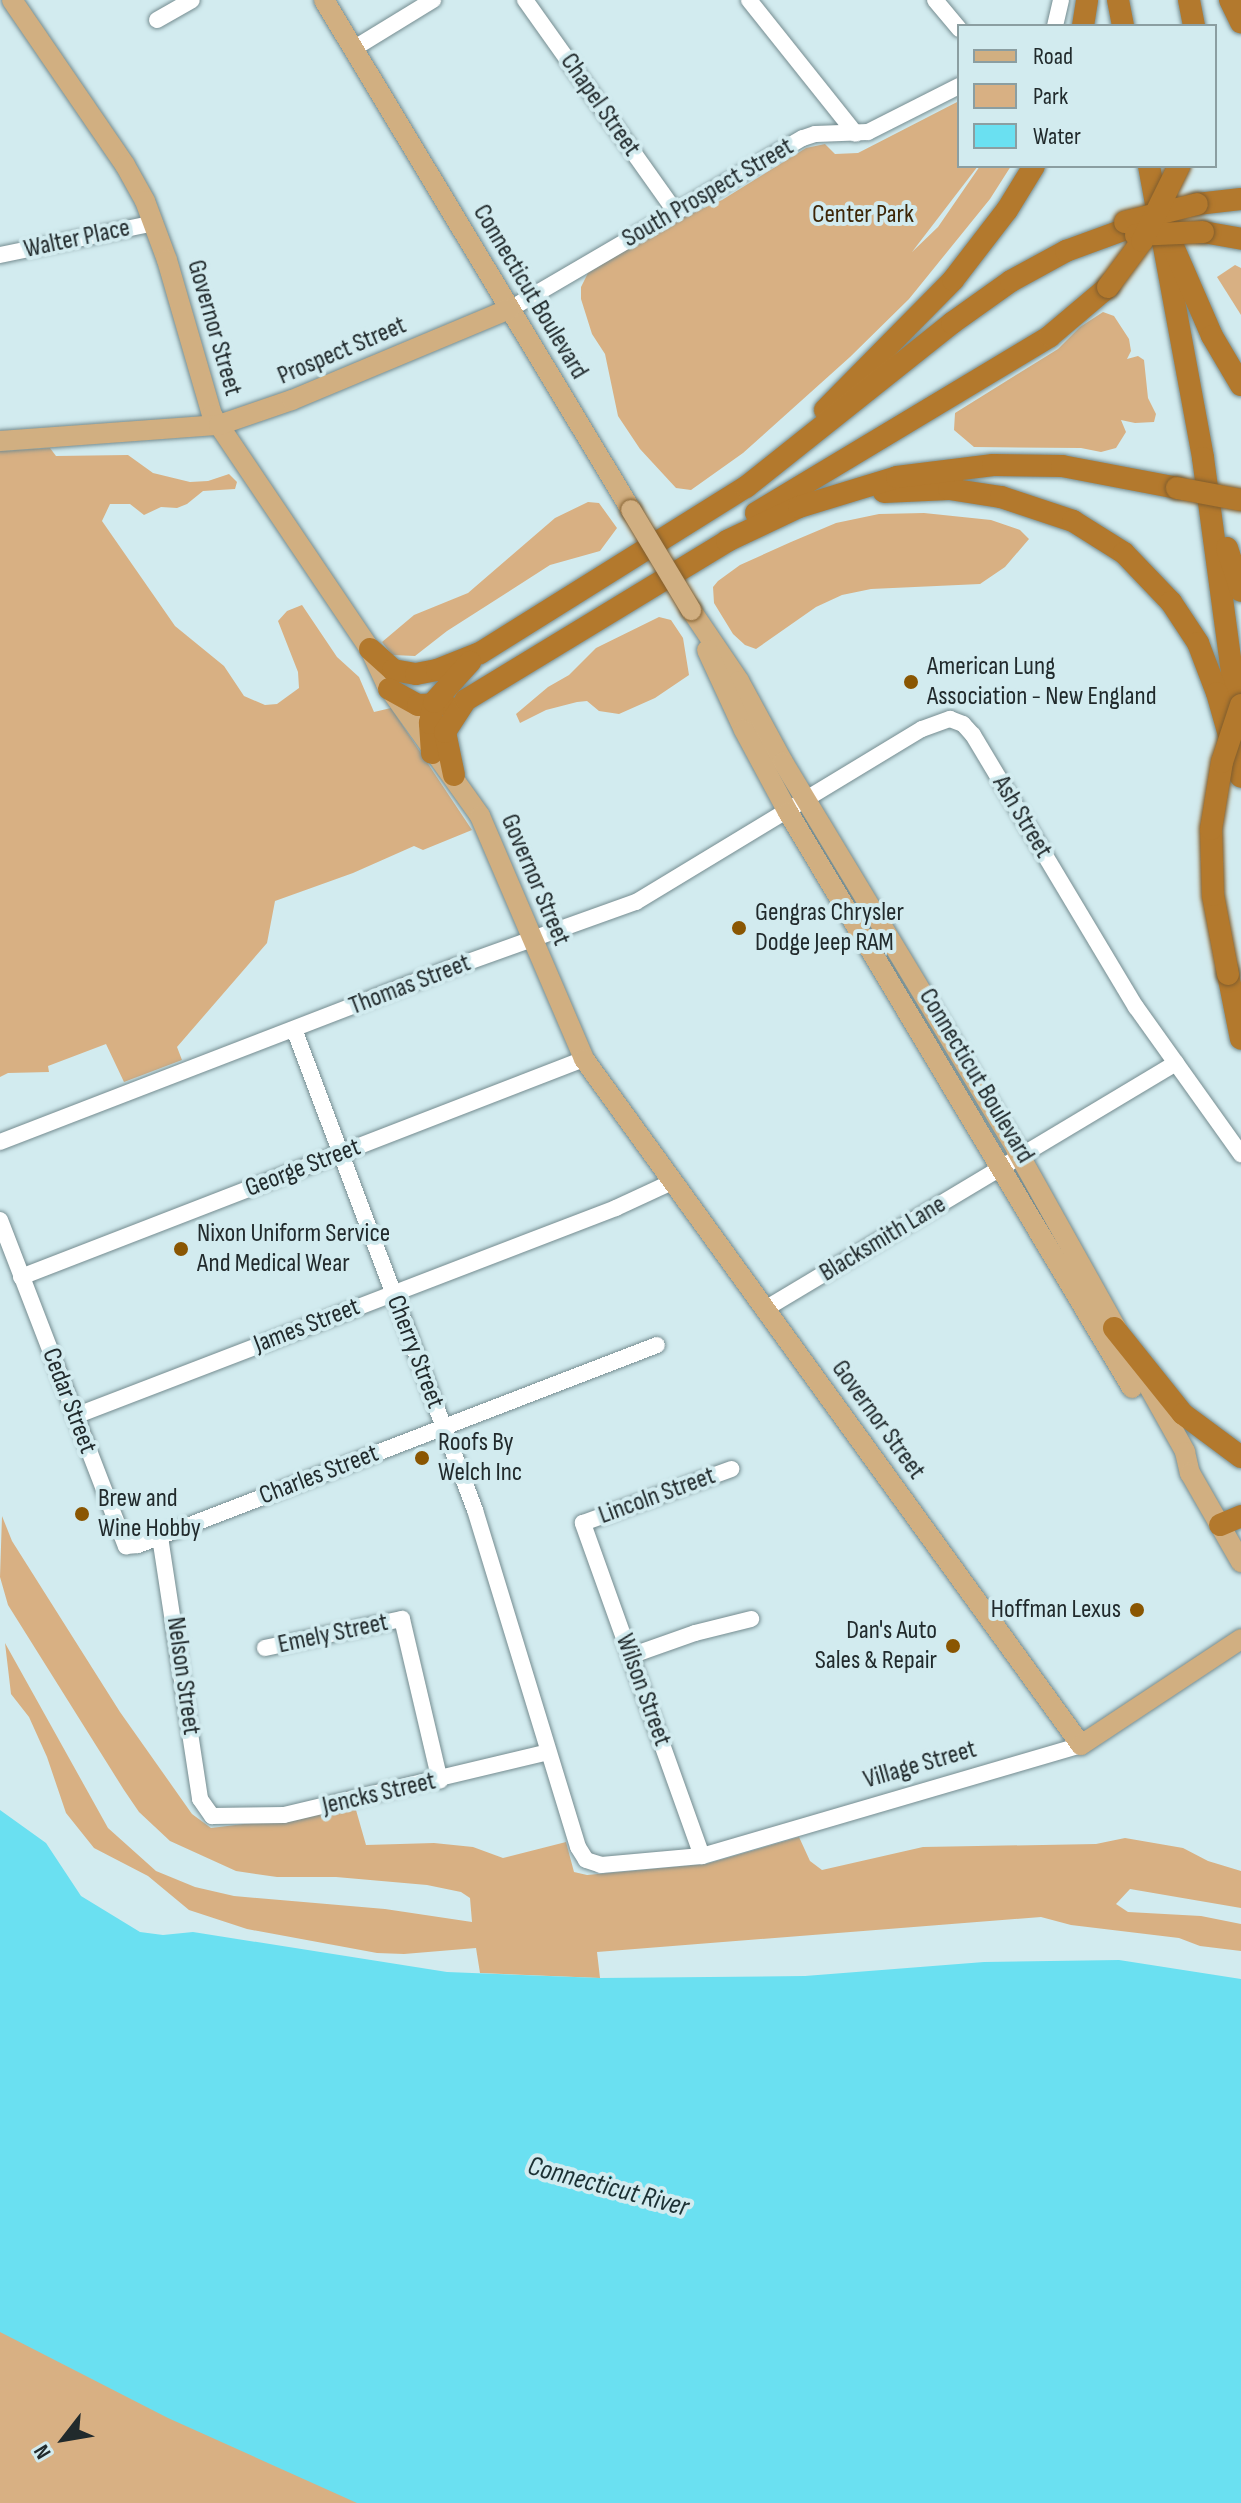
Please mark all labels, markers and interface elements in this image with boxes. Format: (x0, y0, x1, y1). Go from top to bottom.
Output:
legend (957, 24, 1217, 168)
text: Road (1033, 42, 1073, 71)
street label: Chapel Street (553, 47, 647, 163)
text: Park (1033, 82, 1068, 111)
text: Water (1033, 122, 1081, 151)
street label: South Prospect Street (617, 131, 799, 255)
street label: Connecticut Boulevard (466, 199, 594, 385)
park label: Center Park (812, 199, 914, 231)
street label: Walter Place (21, 213, 133, 265)
street label: Governor Street (180, 257, 248, 399)
street label: Prospect Street (273, 310, 411, 392)
place label: American Lung Association - New England (927, 651, 1157, 712)
marker: American Lung Association - New England (902, 673, 920, 691)
street label: Ash Street (985, 770, 1059, 864)
street label: Governor Street (493, 810, 577, 950)
place label: Gengras Chrysler Dodge Jeep RAM (755, 897, 904, 958)
marker: Gengras Chrysler Dodge Jeep RAM (730, 919, 748, 937)
street label: Thomas Street (345, 948, 475, 1022)
street label: Connecticut Boulevard (912, 983, 1040, 1169)
street label: George Street (241, 1132, 365, 1204)
street label: Blacksmith Lane (814, 1189, 952, 1289)
place label: Nixon Uniform Service And Medical Wear (197, 1218, 390, 1280)
marker: Nixon Uniform Service And Medical Wear (172, 1240, 190, 1258)
street label: Cherry Street (379, 1291, 451, 1413)
street label: James Street (250, 1292, 364, 1360)
street label: Cedar Street (35, 1344, 103, 1458)
street label: Governor Street (824, 1354, 932, 1486)
place label: Roofs By Welch Inc (438, 1427, 522, 1488)
street label: Charles Street (255, 1438, 383, 1512)
marker: Roofs By Welch Inc (413, 1449, 431, 1467)
street label: Lincoln Street (595, 1461, 719, 1531)
place label: Brew and Wine Hobby (98, 1483, 201, 1544)
marker: Brew and Wine Hobby (73, 1505, 91, 1523)
place label: Hoffman Lexus (991, 1594, 1121, 1626)
marker: Hoffman Lexus (1128, 1601, 1146, 1619)
street label: Emely Street (275, 1607, 391, 1661)
street label: Nelson Street (159, 1615, 207, 1737)
place label: Dan's Auto Sales & Repair (815, 1615, 937, 1676)
street label: Wilson Street (608, 1630, 678, 1750)
marker: Dan's Auto Sales & Repair (944, 1637, 962, 1655)
street label: Village Street (860, 1734, 980, 1796)
street label: Jencks Street (319, 1766, 439, 1822)
water label: Connecticut River (524, 2149, 692, 2225)
north arrow (24, 2399, 104, 2479)
text: N (28, 2440, 58, 2464)

